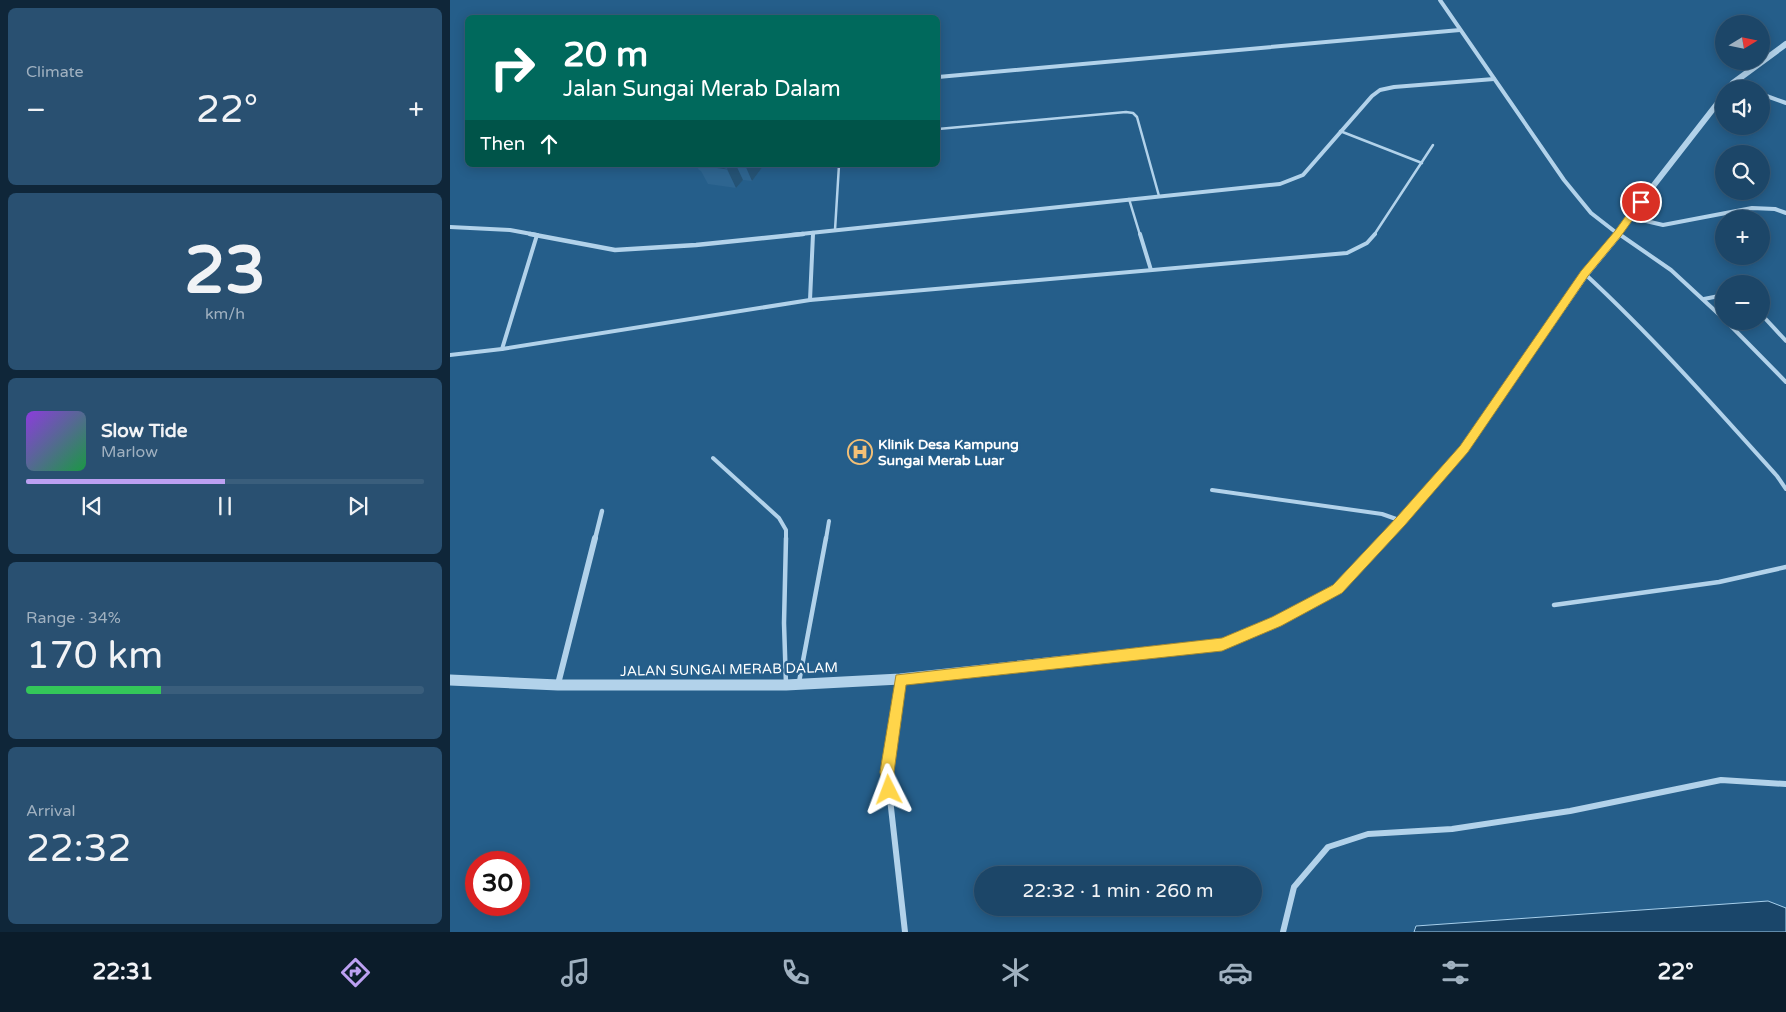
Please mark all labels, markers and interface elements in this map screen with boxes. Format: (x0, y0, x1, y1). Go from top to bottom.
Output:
north arrow (1715, 15, 1770, 70)
map controls (1715, 15, 1770, 330)
text: 20 m (563, 34, 648, 76)
icon: right (480, 35, 545, 100)
text: Climate (26, 62, 84, 82)
text: Jalan Sungai Merab Dalam (563, 76, 841, 102)
button: sound (1715, 80, 1770, 135)
text: 22° (196, 87, 258, 133)
text: − (26, 93, 46, 127)
text: + (408, 93, 424, 127)
icon: ahead (535, 130, 563, 158)
text: Then (480, 133, 525, 155)
button: search (1715, 145, 1770, 200)
pin (1620, 181, 1662, 223)
icon: arrive (1627, 188, 1655, 216)
button: + (1715, 210, 1770, 265)
text: 23 (184, 232, 266, 311)
button: − (1715, 275, 1770, 330)
text: km/h (205, 304, 245, 324)
text: Slow Tide (101, 420, 188, 442)
place label: Klinik Desa Kampung Sungai Merab Luar (878, 436, 1019, 469)
hospital icon: Klinik Desa Kampung Sungai Merab Luar (847, 439, 873, 465)
text: Marlow (101, 442, 158, 462)
icon: previous (78, 492, 106, 520)
icon: pause (211, 492, 239, 520)
icon: next (344, 492, 372, 520)
text: Range · 34% (26, 608, 121, 628)
text: 170 km (26, 633, 163, 679)
street label: JALAN SUNGAI MERAB DALAM (620, 659, 838, 680)
position arrow (862, 763, 914, 815)
text: Arrival (26, 801, 75, 821)
text: 22:32 (26, 826, 131, 872)
speed limit sign: 30 (465, 851, 530, 916)
text: 22:32 · 1 min · 260 m (1022, 880, 1214, 902)
icon: directions (338, 955, 373, 990)
icon: music (558, 955, 593, 990)
icon: phone (778, 955, 813, 990)
icon: climate (998, 955, 1033, 990)
icon: car (1218, 955, 1253, 990)
icon: filters (1438, 955, 1473, 990)
text: 22:31 (92, 959, 153, 985)
text: 22° (1658, 959, 1694, 985)

